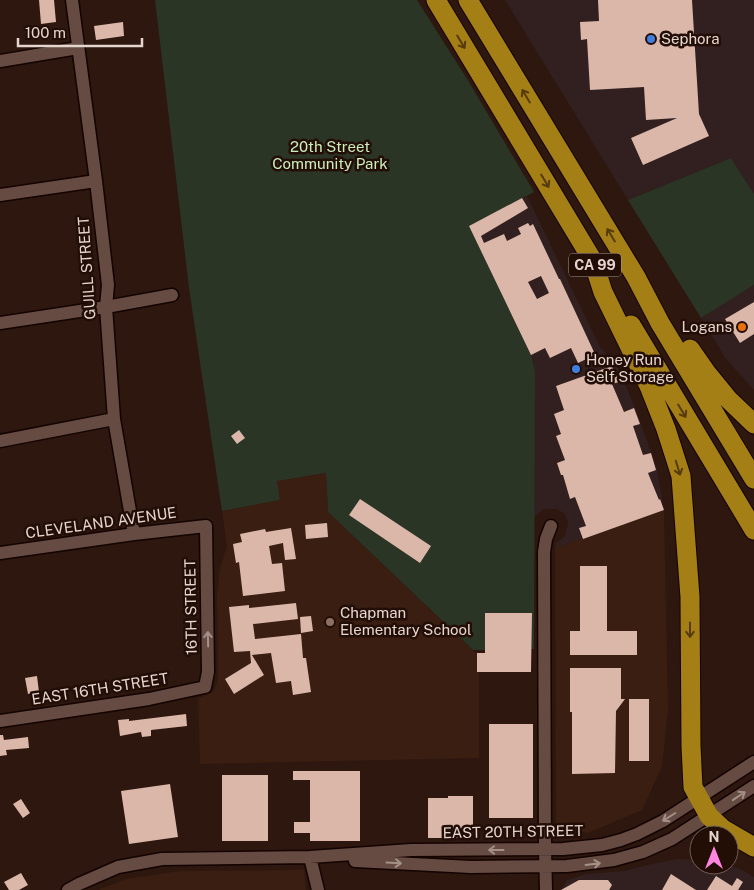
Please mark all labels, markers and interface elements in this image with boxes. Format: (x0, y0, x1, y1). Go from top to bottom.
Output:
scale bar (18, 15, 141, 47)
text: 100 m (25, 24, 66, 41)
place label: Sephora (661, 30, 720, 47)
marker: Sephora (645, 33, 657, 45)
one-way arrow (457, 34, 467, 48)
one-way arrow (521, 90, 531, 104)
park label: 20th Street Community Park (272, 138, 388, 172)
one-way arrow (540, 174, 550, 188)
street label: GUILL STREET (74, 216, 99, 320)
one-way arrow (605, 229, 615, 243)
road number: CA 99 (569, 254, 621, 276)
place label: Logans (682, 318, 732, 335)
marker: Logans (736, 321, 748, 333)
place label: Honey Run Self Storage (586, 351, 674, 385)
marker: Honey Run Self Storage (570, 363, 582, 375)
one-way arrow (678, 403, 688, 417)
one-way arrow (674, 459, 684, 475)
street label: CLEVELAND AVENUE (24, 503, 177, 542)
street label: 16TH STREET (181, 559, 200, 655)
place label: Chapman Elementary School (340, 604, 472, 638)
marker: Chapman Elementary School (324, 616, 336, 628)
one-way arrow (685, 621, 695, 637)
one-way arrow (203, 631, 212, 647)
street label: EAST 16TH STREET (30, 669, 170, 708)
one-way arrow (731, 791, 745, 801)
one-way arrow (663, 813, 677, 823)
street label: EAST 20TH STREET (442, 822, 584, 841)
north arrow (689, 825, 739, 875)
text: N (709, 829, 719, 845)
one-way arrow (488, 845, 504, 855)
one-way arrow (385, 859, 401, 868)
one-way arrow (585, 859, 601, 869)

